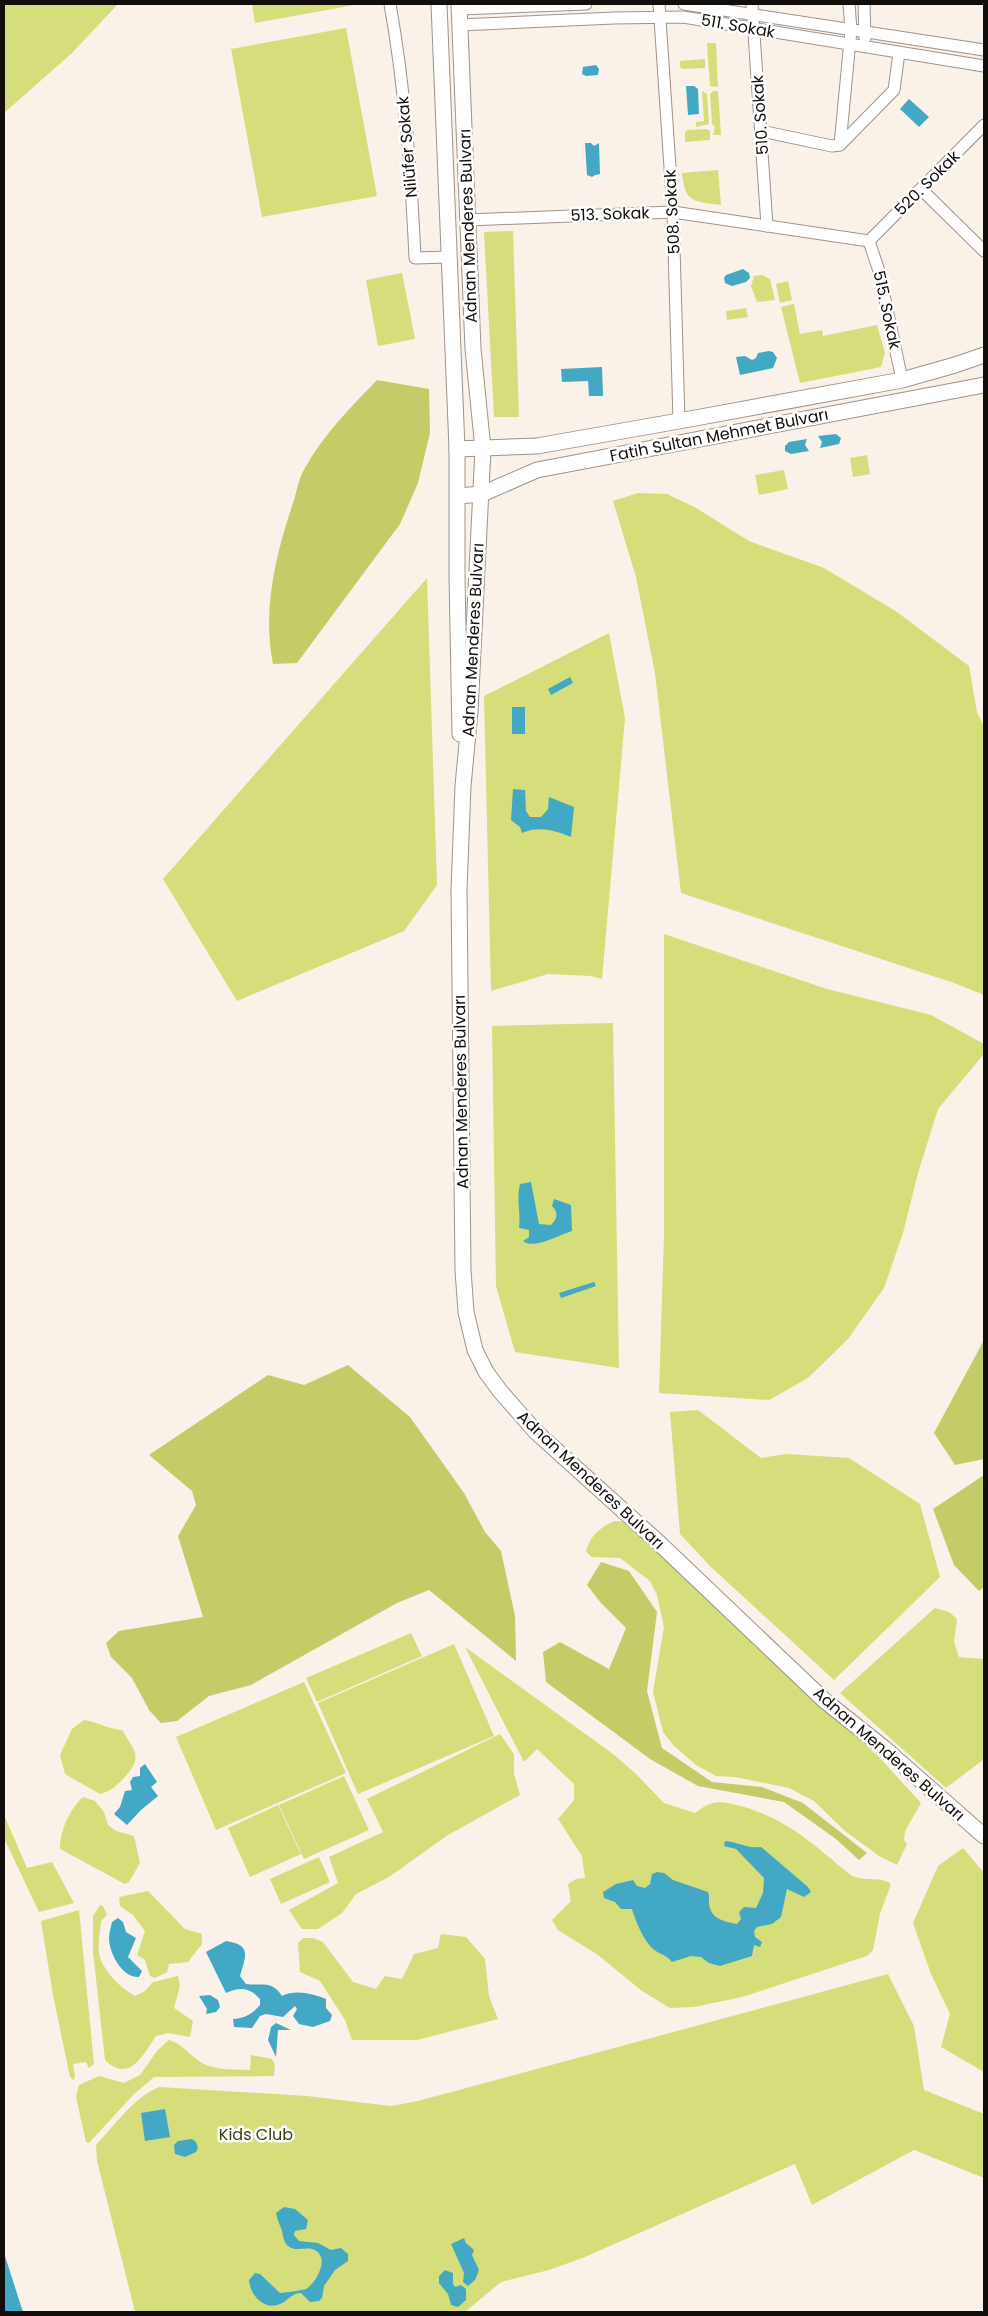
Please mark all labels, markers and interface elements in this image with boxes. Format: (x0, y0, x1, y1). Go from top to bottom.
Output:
street label: 511. Sokak (699, 8, 778, 44)
street label: 510. Sokak (746, 74, 774, 156)
street label: Nilüfer Sokak (391, 95, 423, 199)
street label: Adnan Menderes Bulvarı (453, 129, 483, 323)
street label: 520. Sokak (889, 145, 965, 221)
street label: 508. Sokak (658, 168, 686, 255)
street label: 513. Sokak (570, 201, 651, 227)
street label: 515. Sokak (867, 269, 907, 352)
street label: Fatih Sultan Mehmet Bulvarı (608, 403, 830, 467)
street label: Adnan Menderes Bulvarı (456, 543, 490, 737)
street label: Adnan Menderes Bulvarı (448, 995, 474, 1189)
street label: Adnan Menderes Bulvarı (512, 1405, 670, 1555)
street label: Adnan Menderes Bulvarı (808, 1682, 970, 1826)
park label: Kids Club (219, 2123, 293, 2146)

